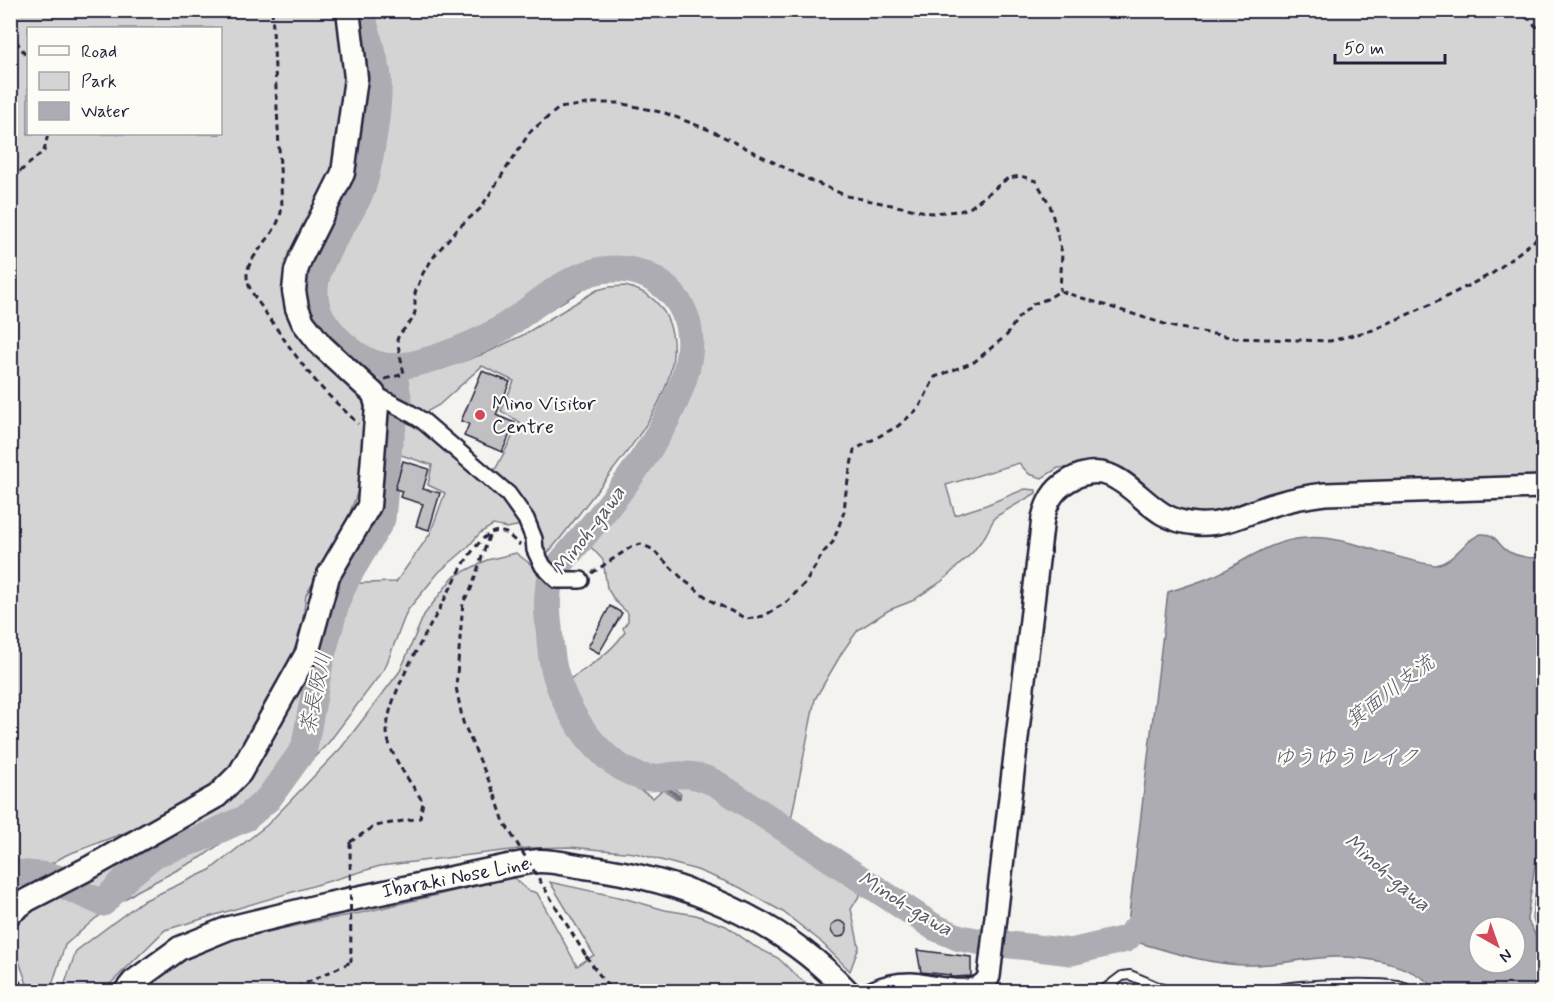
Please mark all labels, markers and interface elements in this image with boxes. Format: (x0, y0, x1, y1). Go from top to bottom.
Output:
legend (27, 27, 222, 135)
scale bar (1335, 27, 1444, 65)
text: 50 m (1344, 37, 1384, 61)
text: Road (81, 40, 117, 64)
text: Park (81, 70, 117, 94)
text: Water (81, 100, 130, 124)
place label: Mino Visitor Centre (492, 391, 597, 441)
marker: Mino Visitor Centre (473, 408, 487, 422)
water label: Minoh-gawa (546, 481, 632, 581)
water label: 箕面川支流 (1340, 648, 1442, 735)
water label: 茶長阪川 (294, 649, 338, 737)
water label: ゆうゆうレイク (1273, 744, 1419, 772)
water label: Minoh-gawa (1338, 828, 1436, 918)
street label: Ibaraki Nose Line (380, 850, 532, 906)
water label: Minoh-gawa (853, 865, 957, 943)
north arrow (1467, 915, 1527, 975)
text: N (1495, 944, 1517, 967)

